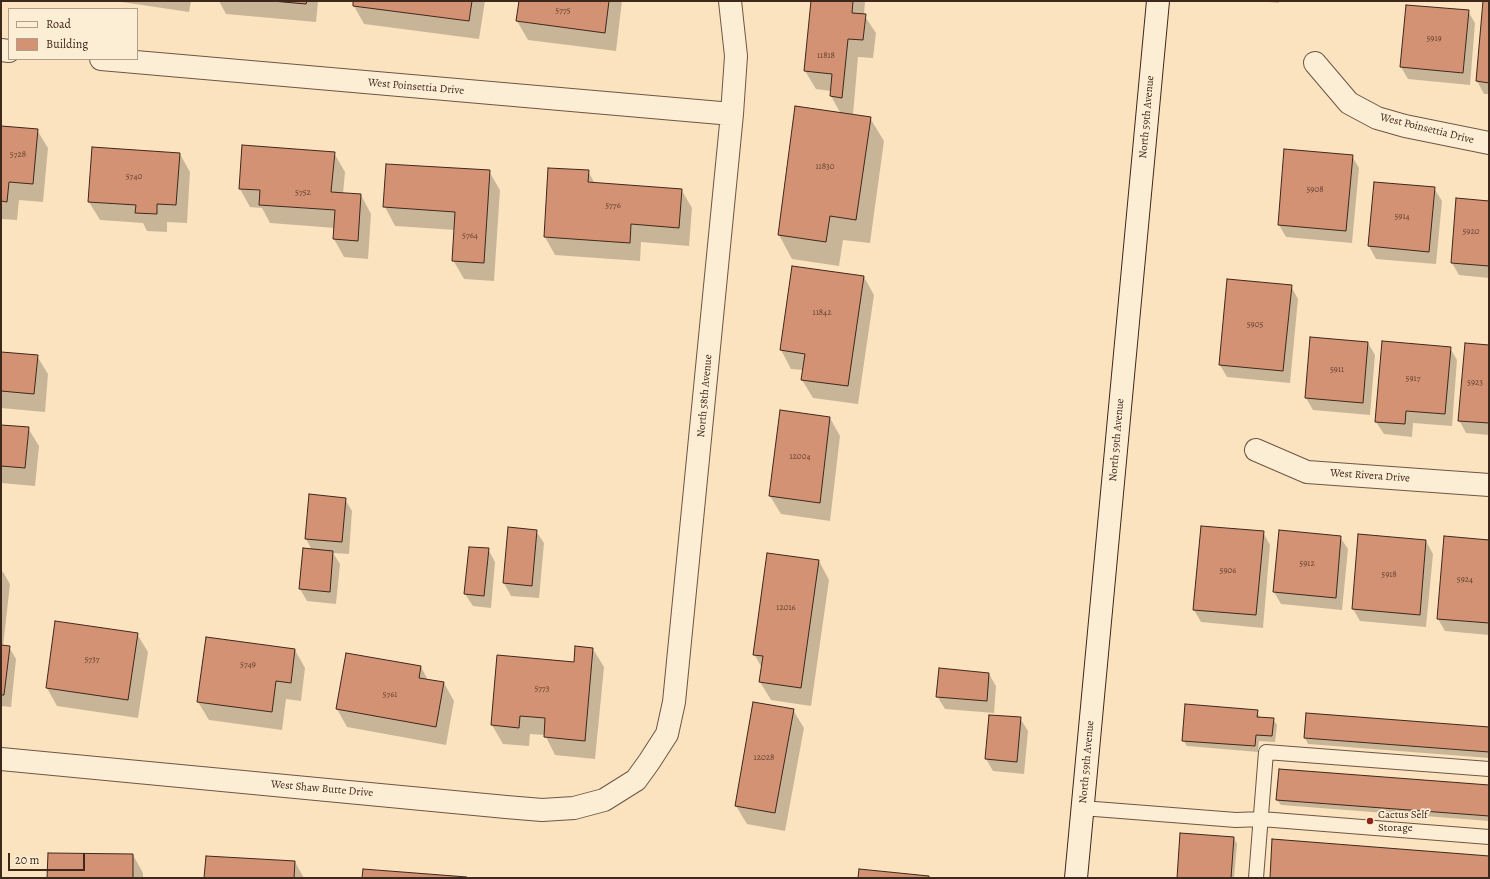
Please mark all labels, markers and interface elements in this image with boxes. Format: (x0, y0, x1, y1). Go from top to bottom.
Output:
house number: 5775 (555, 6, 571, 16)
legend (8, 8, 138, 60)
text: Road (46, 16, 71, 32)
house number: 5919 (1426, 34, 1442, 44)
text: Building (46, 36, 88, 52)
house number: 11818 (817, 51, 835, 61)
street label: North 59th Avenue (1137, 75, 1157, 159)
street label: West Poinsettia Drive (367, 76, 465, 98)
street label: West Poinsettia Drive (1379, 111, 1475, 147)
house number: 5728 (10, 150, 26, 160)
house number: 11830 (815, 162, 835, 172)
house number: 5740 (126, 172, 142, 182)
house number: 5908 (1306, 185, 1324, 195)
house number: 5752 (295, 188, 311, 198)
house number: 5776 (605, 201, 621, 211)
house number: 5914 (1394, 212, 1410, 222)
house number: 5920 (1462, 227, 1480, 237)
house number: 5764 (462, 231, 478, 241)
house number: 11842 (813, 308, 831, 318)
house number: 5905 (1247, 320, 1263, 330)
street label: North 58th Avenue (695, 354, 715, 438)
house number: 5911 (1330, 365, 1344, 375)
house number: 5917 (1406, 374, 1420, 384)
house number: 5923 (1467, 378, 1483, 388)
street label: North 59th Avenue (1107, 398, 1127, 482)
house number: 12004 (789, 452, 811, 462)
street label: West Rivera Drive (1330, 467, 1410, 485)
house number: 5912 (1299, 559, 1315, 569)
house number: 5906 (1220, 566, 1236, 576)
house number: 5918 (1381, 570, 1397, 580)
house number: 5924 (1457, 575, 1473, 585)
house number: 12016 (776, 603, 796, 613)
house number: 5737 (84, 655, 100, 665)
house number: 5749 (240, 660, 256, 670)
house number: 5773 (534, 684, 550, 694)
house number: 5761 (383, 690, 397, 700)
street label: North 59th Avenue (1077, 720, 1097, 804)
house number: 12028 (754, 753, 774, 763)
street label: West Shaw Butte Drive (270, 778, 374, 800)
place label: Cactus Self Storage (1378, 808, 1428, 834)
marker: Cactus Self Storage (1365, 816, 1375, 826)
scale bar (10, 845, 87, 871)
text: 20 m (15, 852, 39, 868)

